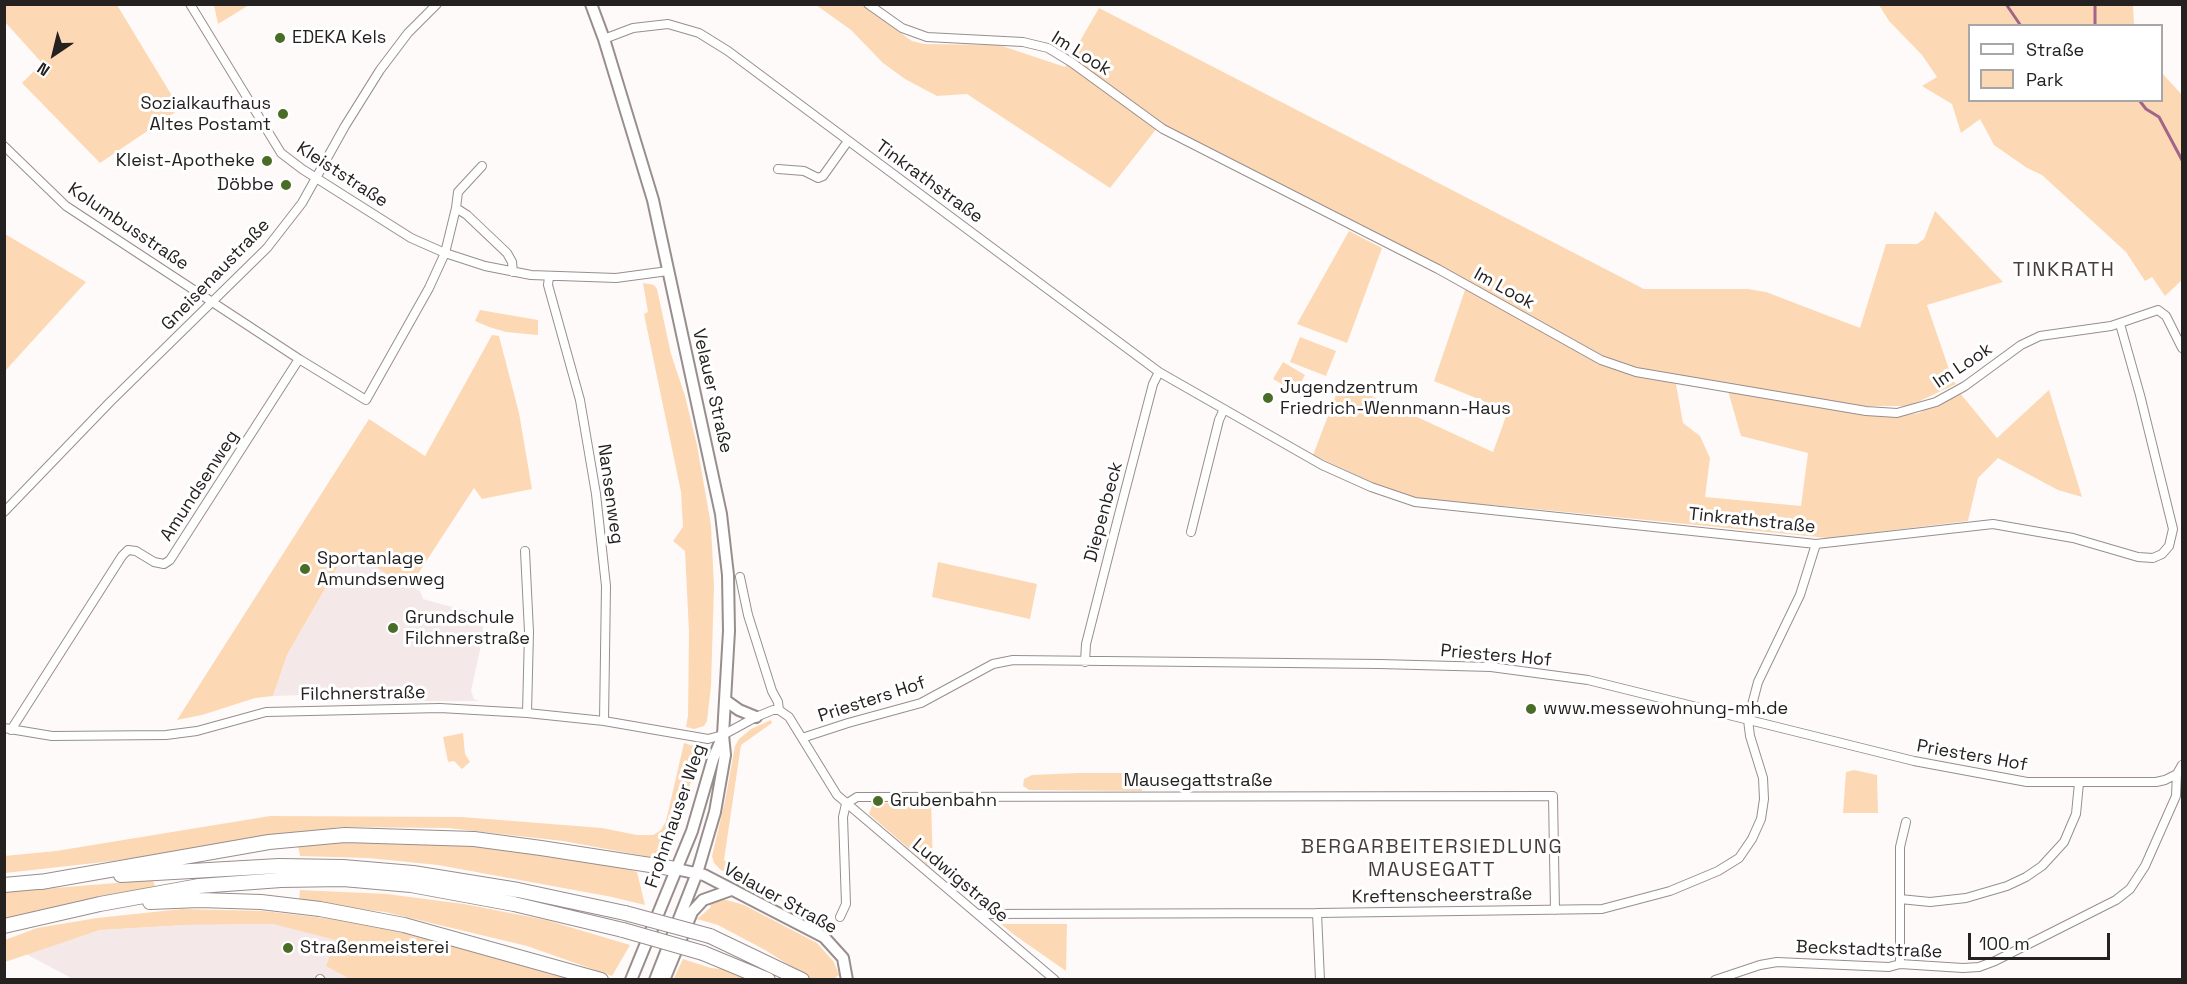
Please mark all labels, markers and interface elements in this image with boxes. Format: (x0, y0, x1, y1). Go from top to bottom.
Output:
north arrow (24, 24, 84, 84)
legend (1968, 24, 2163, 102)
place label: EDEKA Kels (292, 27, 386, 49)
street label: Im Look (1047, 27, 1115, 81)
marker: EDEKA Kels (273, 31, 287, 45)
text: Straße (2026, 38, 2084, 61)
text: N (33, 57, 54, 81)
text: Park (2026, 68, 2063, 91)
place label: Sozialkaufhaus Altes Postamt (140, 93, 271, 136)
marker: Sozialkaufhaus Altes Postamt (276, 107, 290, 121)
street label: Tinkrathstraße (871, 136, 987, 228)
street label: Kleiststraße (292, 138, 392, 212)
place label: Kleist-Apotheke (116, 150, 255, 172)
marker: Kleist-Apotheke (260, 154, 274, 168)
place label: Döbbe (217, 174, 274, 196)
marker: Döbbe (279, 178, 293, 192)
street label: Kolumbusstraße (63, 179, 193, 275)
street label: Gneisenaustraße (157, 215, 275, 335)
district label: TINKRATH (2013, 259, 2115, 283)
street label: Im Look (1470, 264, 1538, 314)
street label: Velauer Straße (687, 327, 737, 455)
street label: Im Look (1930, 339, 1996, 393)
place label: Jugendzentrum Friedrich-Wennmann-Haus (1280, 377, 1511, 420)
marker: Jugendzentrum Friedrich-Wennmann-Haus (1261, 391, 1275, 405)
street label: Amundsenweg (156, 427, 244, 545)
street label: Nansenweg (592, 443, 628, 545)
street label: Diepenbeck (1080, 459, 1128, 565)
street label: Tinkrathstraße (1687, 504, 1817, 538)
place label: Sportanlage Amundsenweg (317, 548, 445, 590)
marker: Sportanlage Amundsenweg (298, 562, 312, 576)
place label: Grundschule Filchnerstraße (405, 607, 530, 650)
marker: Grundschule Filchnerstraße (386, 621, 400, 635)
street label: Priesters Hof (1439, 640, 1553, 672)
street label: Priesters Hof (815, 672, 929, 728)
street label: Filchnerstraße (300, 682, 426, 706)
place label: www.messewohnung-mh.de (1543, 698, 1788, 720)
marker: www.messewohnung-mh.de (1524, 702, 1538, 716)
street label: Priesters Hof (1915, 736, 2029, 776)
street label: Frohnhauser Weg (641, 741, 711, 891)
street label: Mausegattstraße (1123, 770, 1273, 792)
place label: Grubenbahn (890, 790, 997, 812)
marker: Grubenbahn (871, 794, 885, 808)
street label: Ludwigstraße (907, 834, 1013, 928)
district label: BERGARBEITERSIEDLUNG MAUSEGATT (1301, 836, 1563, 883)
street label: Velauer Straße (719, 859, 841, 939)
street label: Kreftenscheerstraße (1352, 884, 1532, 908)
scale bar (1971, 921, 2114, 959)
text: 100 m (1979, 932, 2030, 955)
place label: Straßenmeisterei (300, 937, 449, 959)
street label: Beckstadtstraße (1795, 937, 1943, 963)
marker: Straßenmeisterei (281, 941, 295, 955)

